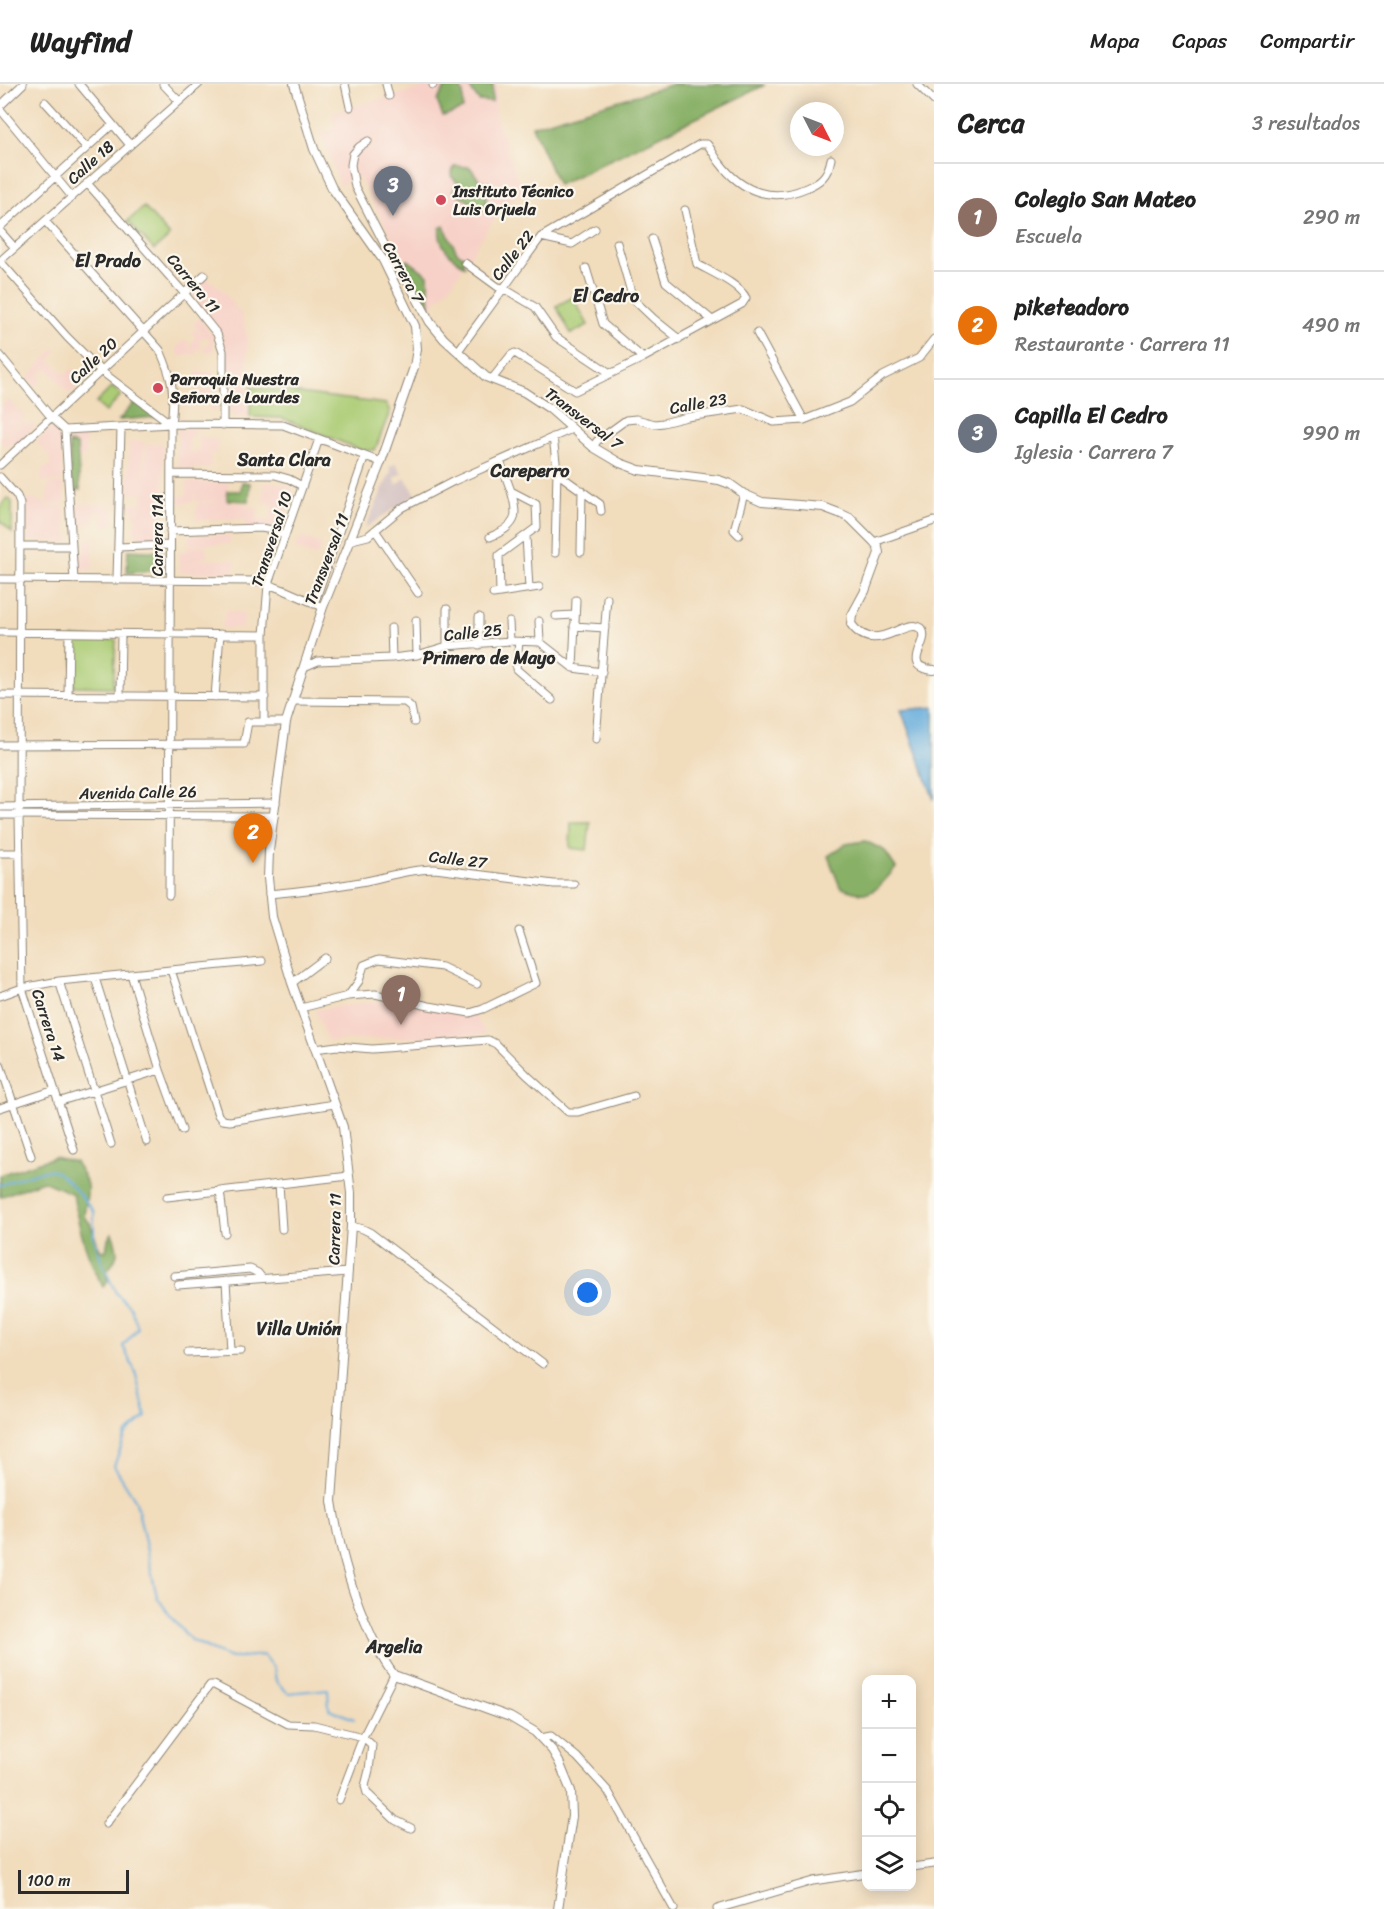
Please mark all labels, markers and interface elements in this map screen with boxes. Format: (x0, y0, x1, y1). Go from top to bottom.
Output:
text: Wayfind (30, 17, 131, 66)
text: Mapa (1090, 22, 1139, 60)
text: Capas (1172, 22, 1227, 60)
text: Compartir (1260, 22, 1354, 60)
text: Cerca (958, 100, 1024, 146)
north arrow (790, 102, 844, 156)
text: 3 resultados (1252, 106, 1360, 141)
street label: Calle 18 (60, 133, 121, 192)
pin: 3 (374, 166, 412, 216)
place label: Instituto Técnico Luis Orjuela (452, 177, 575, 224)
text: Colegio San Mateo (1015, 180, 1196, 219)
marker: Instituto Técnico Luis Orjuela (434, 193, 448, 207)
text: 1 (973, 200, 982, 235)
text: 290 m (1303, 200, 1360, 235)
text: Escuela (1015, 219, 1082, 254)
street label: Calle 22 (483, 224, 542, 287)
street label: Carrera 7 (375, 236, 433, 309)
district label: El Prado (75, 245, 142, 277)
street label: Carrera 11 (159, 246, 228, 320)
district label: El Cedro (573, 280, 640, 312)
text: piketeadoro (1015, 288, 1129, 327)
text: 2 (972, 308, 983, 343)
text: 490 m (1302, 308, 1360, 343)
text: Restaurante · Carrera 11 (1015, 327, 1230, 362)
street label: Calle 20 (62, 330, 125, 391)
place label: Parroquia Nuestra Señora de Lourdes (169, 365, 300, 412)
street label: Transversal 7 (538, 379, 630, 458)
marker: Parroquia Nuestra Señora de Lourdes (151, 381, 165, 395)
street label: Calle 23 (667, 384, 729, 423)
text: Capilla El Cedro (1015, 396, 1168, 435)
text: 3 (972, 416, 983, 451)
text: 990 m (1302, 416, 1360, 451)
text: Iglesia · Carrera 7 (1015, 435, 1173, 470)
district label: Santa Clara (236, 444, 331, 476)
district label: Careperro (490, 455, 570, 487)
street label: Transversal 10 (242, 487, 301, 591)
street label: Carrera 11A (143, 494, 172, 576)
street label: Transversal 11 (296, 509, 357, 609)
street label: Calle 25 (442, 615, 504, 650)
district label: Primero de Mayo (423, 642, 555, 674)
street label: Avenida Calle 26 (78, 777, 197, 808)
pin: 2 (234, 814, 272, 863)
street label: Calle 27 (427, 842, 489, 878)
pin: 1 (382, 976, 420, 1025)
street label: Carrera 14 (23, 985, 74, 1065)
street label: Carrera 11 (319, 1193, 350, 1265)
your location (573, 1278, 602, 1307)
district label: Villa Unión (256, 1313, 342, 1345)
district label: Argelia (365, 1631, 423, 1663)
map controls (862, 1675, 916, 1891)
button: + (862, 1675, 916, 1729)
button: − (862, 1729, 916, 1783)
button: locate (862, 1783, 916, 1837)
button: layers (862, 1837, 916, 1891)
text: 100 m (27, 1866, 71, 1895)
scale bar (18, 1867, 129, 1894)

